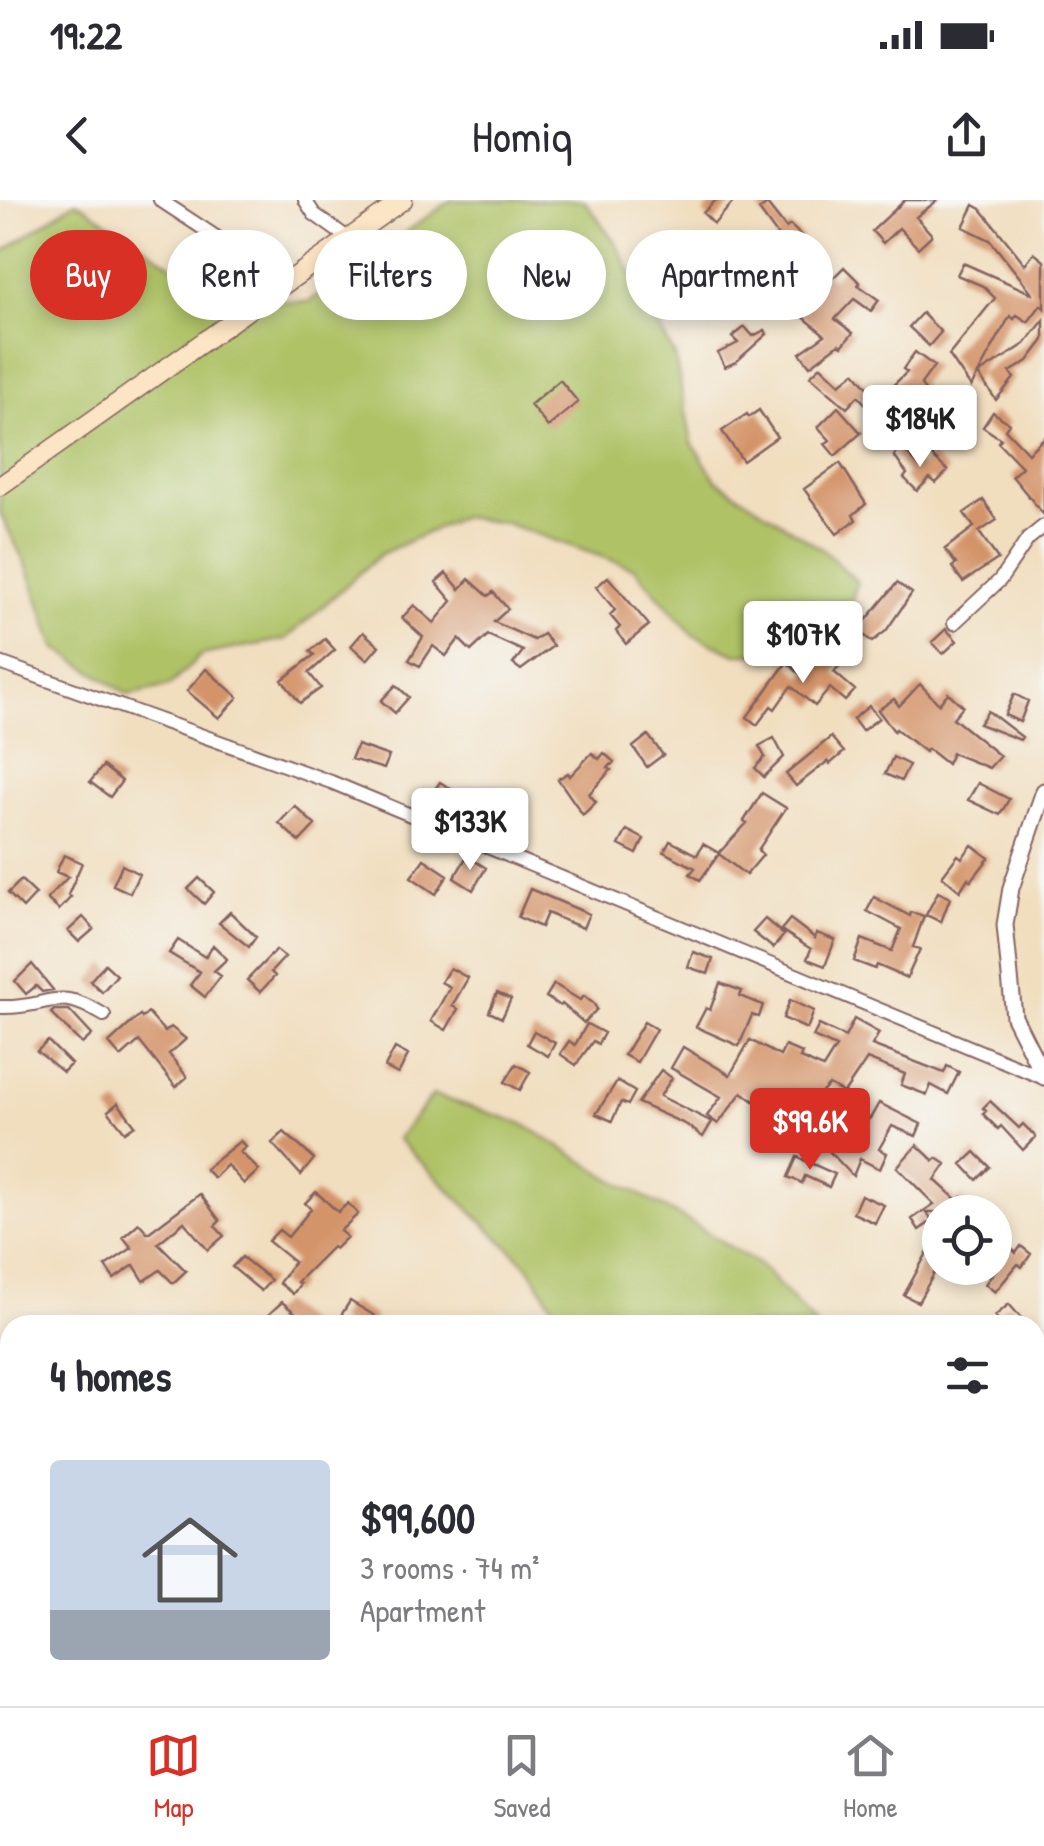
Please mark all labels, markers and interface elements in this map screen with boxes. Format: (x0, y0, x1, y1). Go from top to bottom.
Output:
text: 19:22 (50, 9, 122, 61)
text: Homiq (472, 105, 572, 166)
icon: back (50, 108, 105, 163)
icon: share (939, 108, 994, 163)
chip: Buy (30, 230, 147, 320)
chip: Rent (167, 230, 294, 320)
chip: Filters (314, 230, 467, 320)
chip: New (487, 230, 606, 320)
chip: Apartment (626, 230, 833, 320)
pin: $184K (850, 385, 990, 470)
text: $184K (885, 396, 955, 439)
pin: $107K (733, 601, 873, 686)
text: $107K (766, 612, 840, 655)
pin: $133K (400, 788, 540, 873)
text: $133K (433, 799, 507, 842)
pin: $99.6K (729, 1088, 891, 1173)
text: $99.6K (772, 1099, 848, 1142)
map controls (922, 1195, 1012, 1285)
button: locate (922, 1195, 1012, 1285)
text: 4 homes (50, 1347, 171, 1404)
icon: filters (940, 1348, 995, 1403)
text: $99,600 (360, 1489, 475, 1546)
icon: home (130, 1500, 250, 1620)
text: 3 rooms · 74 m² (360, 1546, 539, 1589)
text: Apartment (360, 1589, 485, 1632)
tab: Map (146, 1728, 201, 1826)
tab: Saved (493, 1728, 551, 1826)
tab: Home (843, 1728, 898, 1826)

